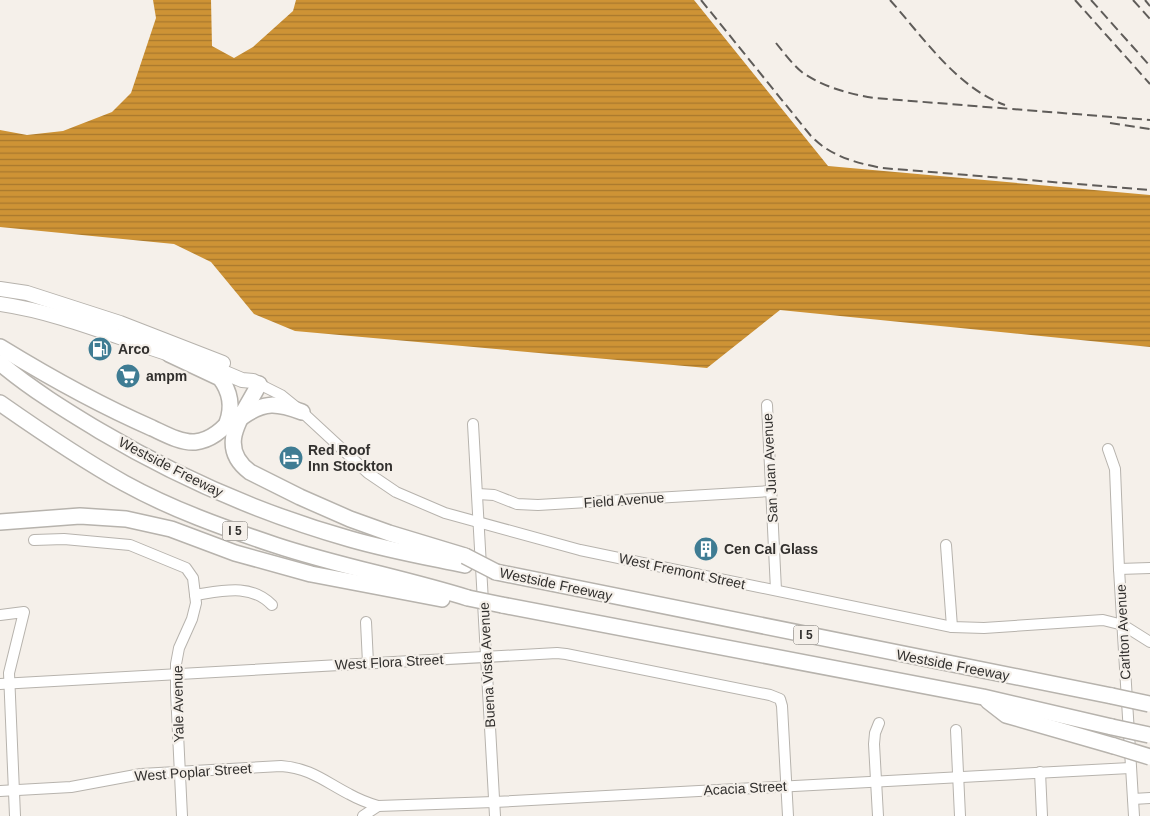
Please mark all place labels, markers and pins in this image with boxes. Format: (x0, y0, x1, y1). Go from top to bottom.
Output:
fuel station icon: Arco (87, 336, 113, 362)
place label: Arco (118, 341, 150, 357)
supermarket icon: ampm (115, 363, 141, 389)
place label: ampm (146, 368, 187, 384)
place label: Red Roof Inn Stockton (308, 442, 393, 474)
hotel icon: Red Roof Inn Stockton (278, 445, 304, 471)
building icon: Cen Cal Glass (693, 536, 719, 562)
place label: Cen Cal Glass (724, 541, 818, 557)

